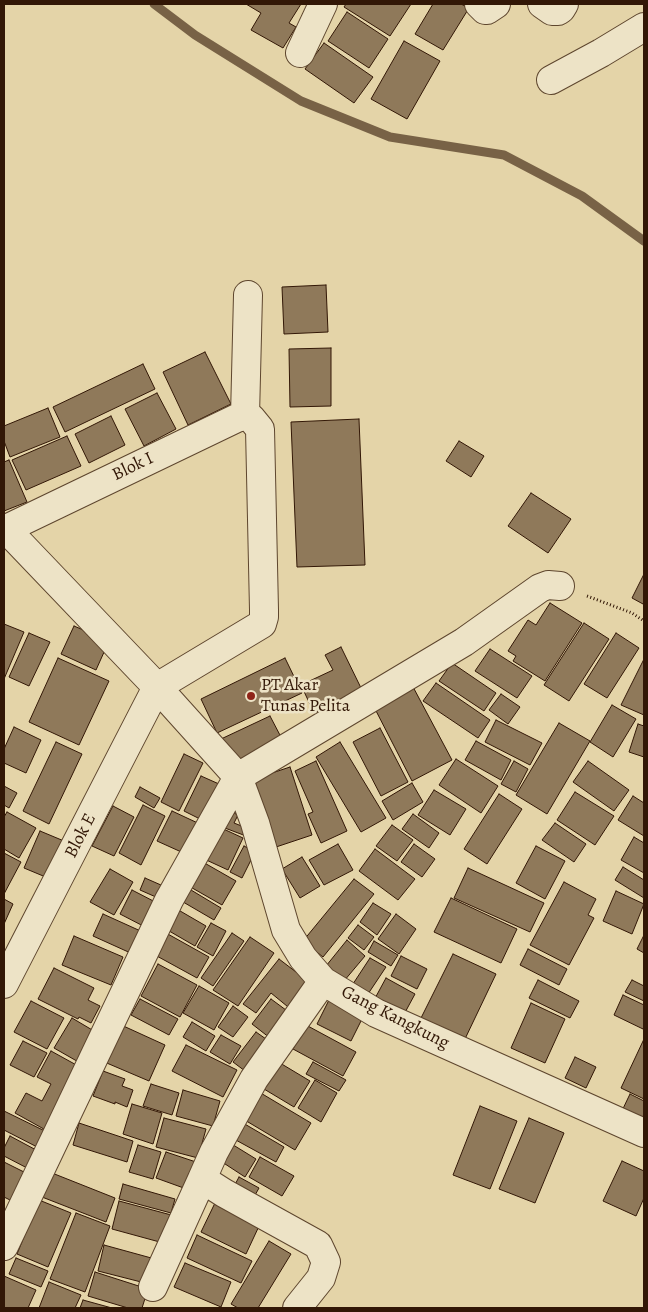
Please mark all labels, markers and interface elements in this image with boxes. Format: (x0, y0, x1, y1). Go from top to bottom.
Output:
street label: Blok I (109, 448, 157, 486)
place label: PT Akar Tunas Pelita (261, 675, 350, 718)
marker: PT Akar Tunas Pelita (245, 690, 257, 702)
street label: Blok E (61, 810, 101, 862)
street label: Gang Kangkung (337, 981, 453, 1055)

